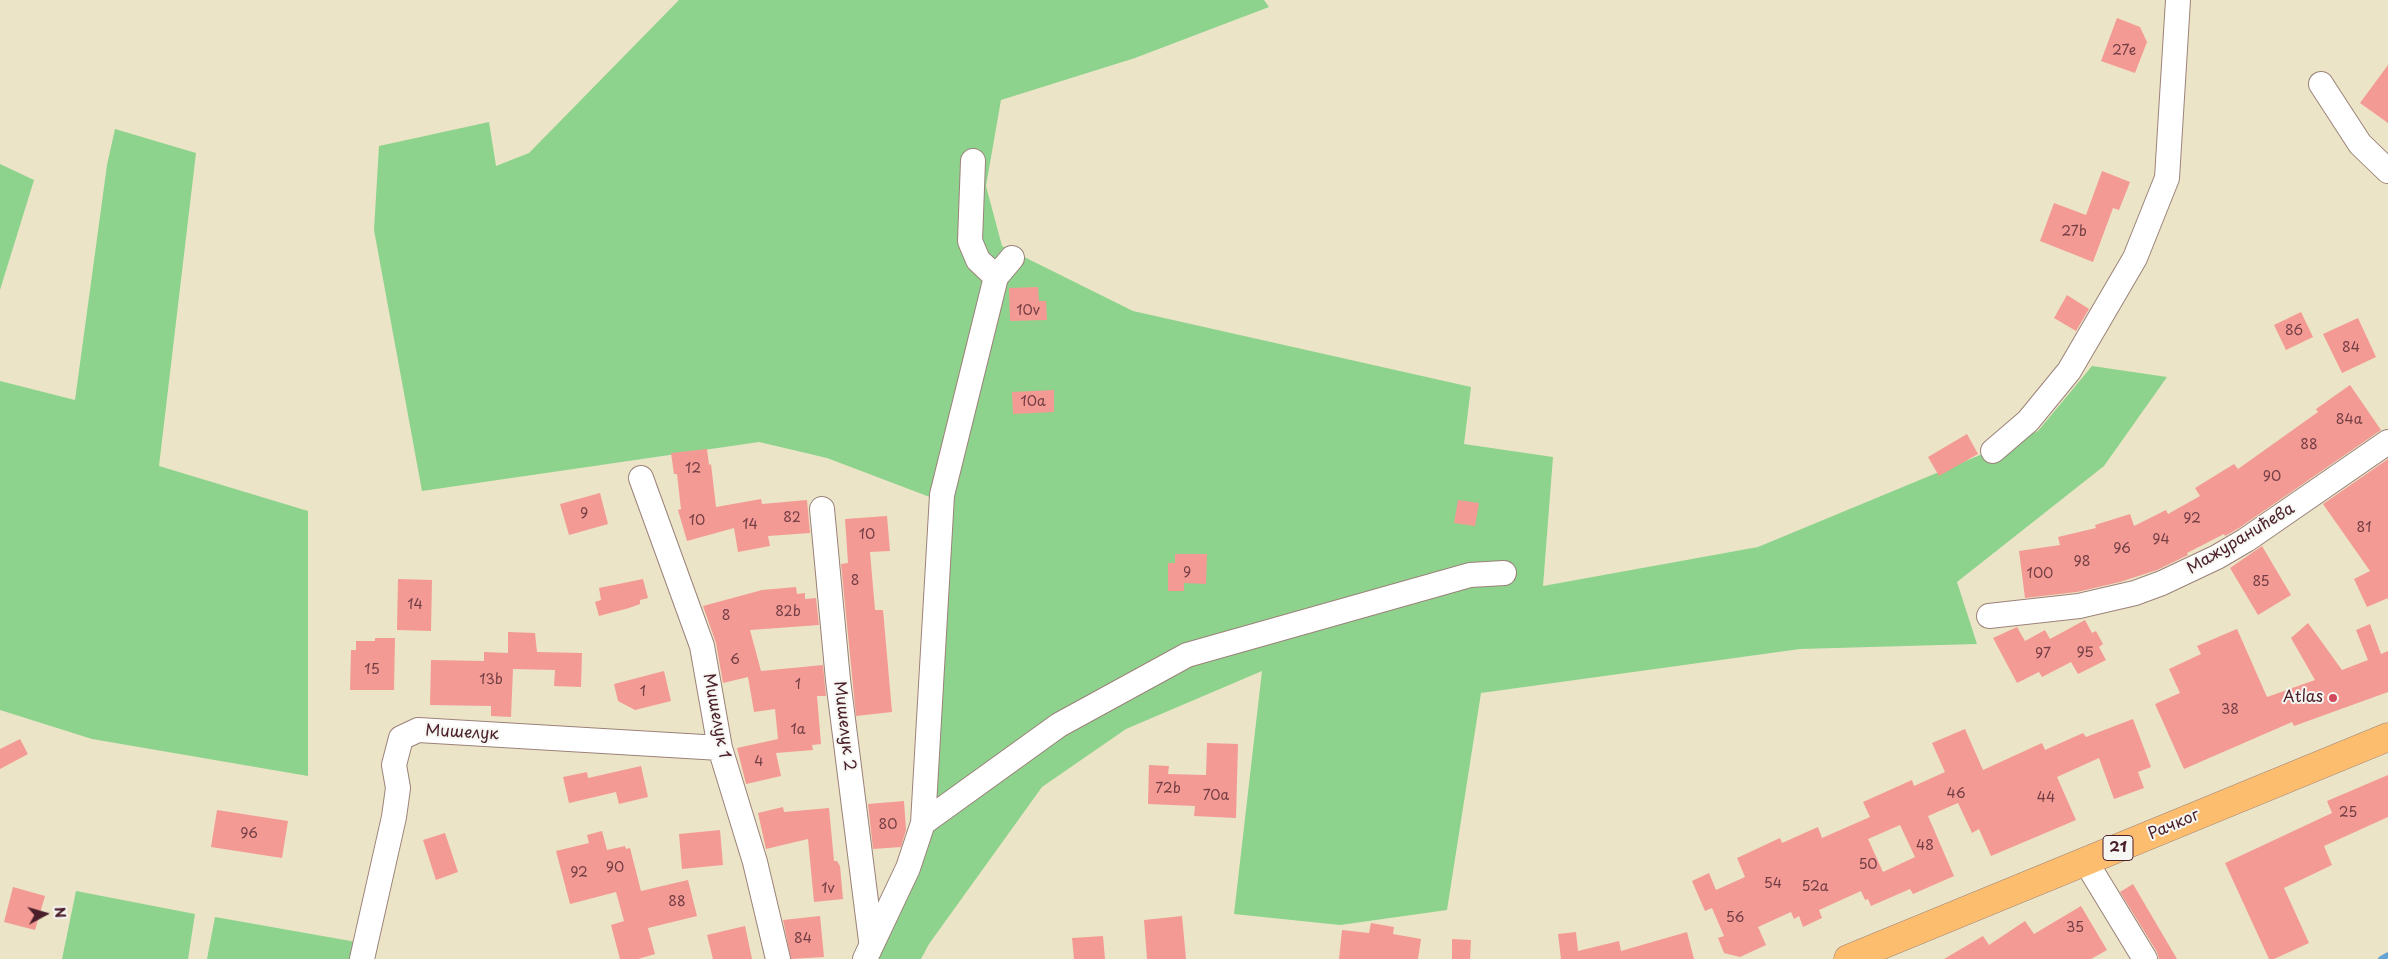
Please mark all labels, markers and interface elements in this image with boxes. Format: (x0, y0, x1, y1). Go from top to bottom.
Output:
house number: 27e (2112, 43, 2136, 59)
house number: 27b (2061, 224, 2087, 240)
house number: 10v (1016, 303, 1040, 319)
house number: 86 (2285, 323, 2303, 339)
house number: 84 (2342, 340, 2360, 356)
house number: 10a (1020, 394, 1046, 410)
house number: 84a (2336, 412, 2362, 428)
house number: 88 (2300, 437, 2318, 453)
house number: 12 (685, 461, 701, 477)
house number: 90 (2263, 469, 2281, 485)
street label: Мажуранићева (2184, 499, 2298, 579)
house number: 9 (580, 506, 588, 522)
house number: 82 (783, 510, 801, 526)
house number: 92 (2183, 511, 2201, 527)
house number: 10 (689, 513, 705, 529)
house number: 14 (742, 517, 758, 533)
house number: 81 (2357, 520, 2371, 536)
house number: 10 (859, 527, 875, 543)
house number: 94 (2152, 532, 2170, 548)
house number: 96 (2113, 541, 2131, 557)
house number: 98 (2074, 554, 2090, 570)
house number: 9 (1183, 565, 1191, 581)
house number: 100 (2027, 566, 2053, 582)
house number: 8 (851, 573, 859, 589)
house number: 85 (2252, 574, 2270, 590)
house number: 14 (407, 597, 423, 613)
house number: 82b (775, 604, 801, 620)
house number: 8 (722, 608, 730, 624)
house number: 95 (2076, 645, 2094, 661)
house number: 97 (2035, 646, 2051, 662)
house number: 6 (730, 652, 740, 668)
house number: 15 (364, 662, 380, 678)
house number: 13b (479, 672, 503, 688)
street label: Мишелук 1 (698, 672, 734, 760)
house number: 1 (795, 677, 801, 693)
street label: Мишелук 2 (829, 680, 859, 772)
house number: 1 (640, 684, 646, 700)
place label: Atlas (2283, 688, 2323, 708)
marker: Atlas (2327, 692, 2339, 704)
house number: 38 (2221, 702, 2239, 718)
street label: Мишелук (425, 721, 499, 745)
house number: 1a (791, 722, 805, 738)
house number: 4 (754, 754, 764, 770)
house number: 72b (1155, 781, 1181, 797)
house number: 46 (1946, 786, 1966, 802)
house number: 70a (1203, 788, 1229, 804)
house number: 44 (2037, 790, 2055, 806)
house number: 25 (2339, 805, 2357, 821)
street label: Рачког (2146, 806, 2202, 844)
house number: 80 (879, 817, 897, 833)
house number: 96 (240, 826, 258, 842)
road number: 21 (2103, 836, 2133, 860)
house number: 48 (1916, 838, 1934, 854)
house number: 50 (1858, 857, 1878, 873)
house number: 90 (606, 860, 624, 876)
house number: 92 (570, 865, 588, 881)
house number: 54 (1764, 876, 1782, 892)
house number: 52a (1801, 879, 1829, 895)
house number: 1v (821, 881, 835, 897)
north arrow (20, 889, 70, 939)
house number: 88 (668, 894, 686, 910)
text: N (49, 906, 71, 919)
house number: 56 (1726, 910, 1744, 926)
house number: 35 (2066, 920, 2084, 936)
house number: 84 (794, 931, 812, 947)

